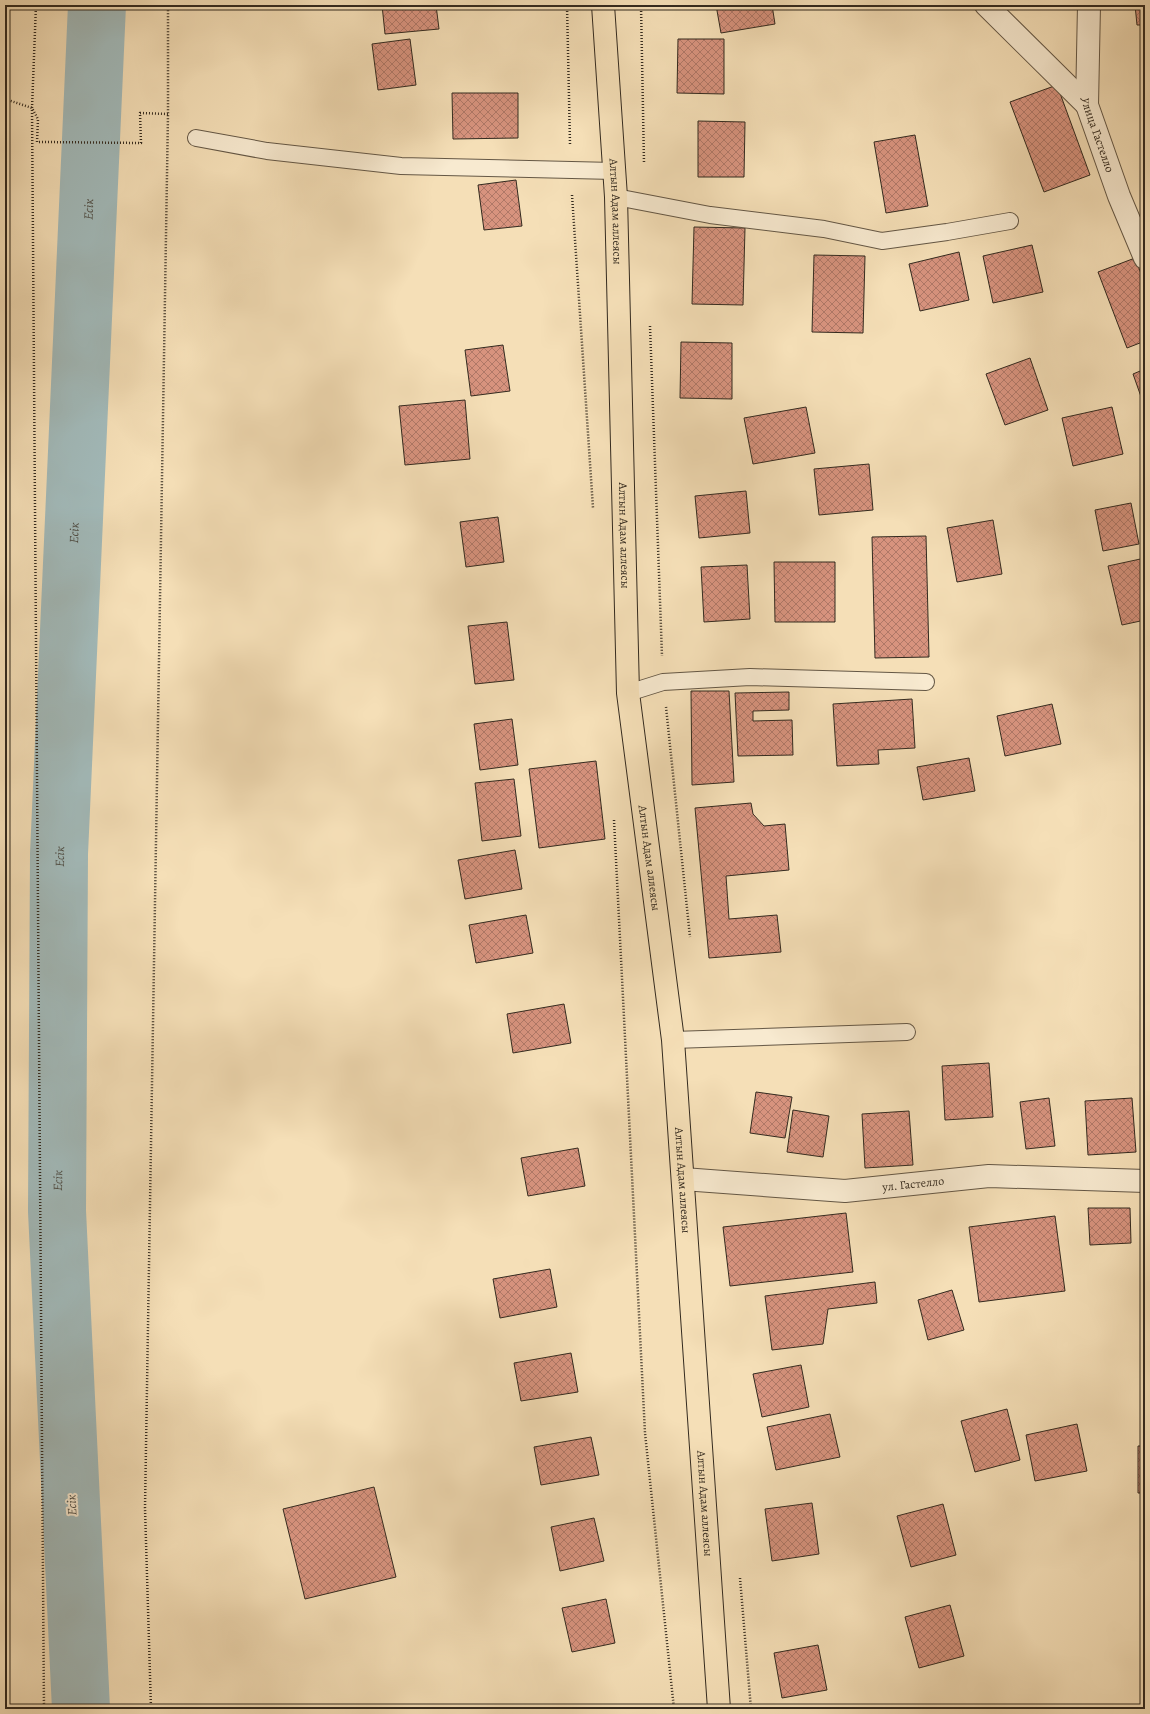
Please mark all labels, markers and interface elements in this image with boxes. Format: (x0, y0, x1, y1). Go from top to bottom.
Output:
street label: улица Гастелло (1079, 97, 1118, 175)
street label: Алтын Адам аллеясы (605, 157, 626, 265)
water label: Есік (79, 198, 97, 220)
street label: Алтын Адам аллеясы (615, 481, 633, 589)
water label: Есік (65, 522, 83, 544)
street label: Алтын Адам аллеясы (635, 803, 664, 912)
water label: Есік (51, 846, 68, 867)
street label: Алтын Адам аллеясы (671, 1126, 694, 1234)
water label: Есік (49, 1170, 66, 1191)
street label: ул. Гастелло (881, 1173, 945, 1195)
street label: Алтын Адам аллеясы (693, 1449, 716, 1557)
water label: Есік (62, 1494, 81, 1516)

